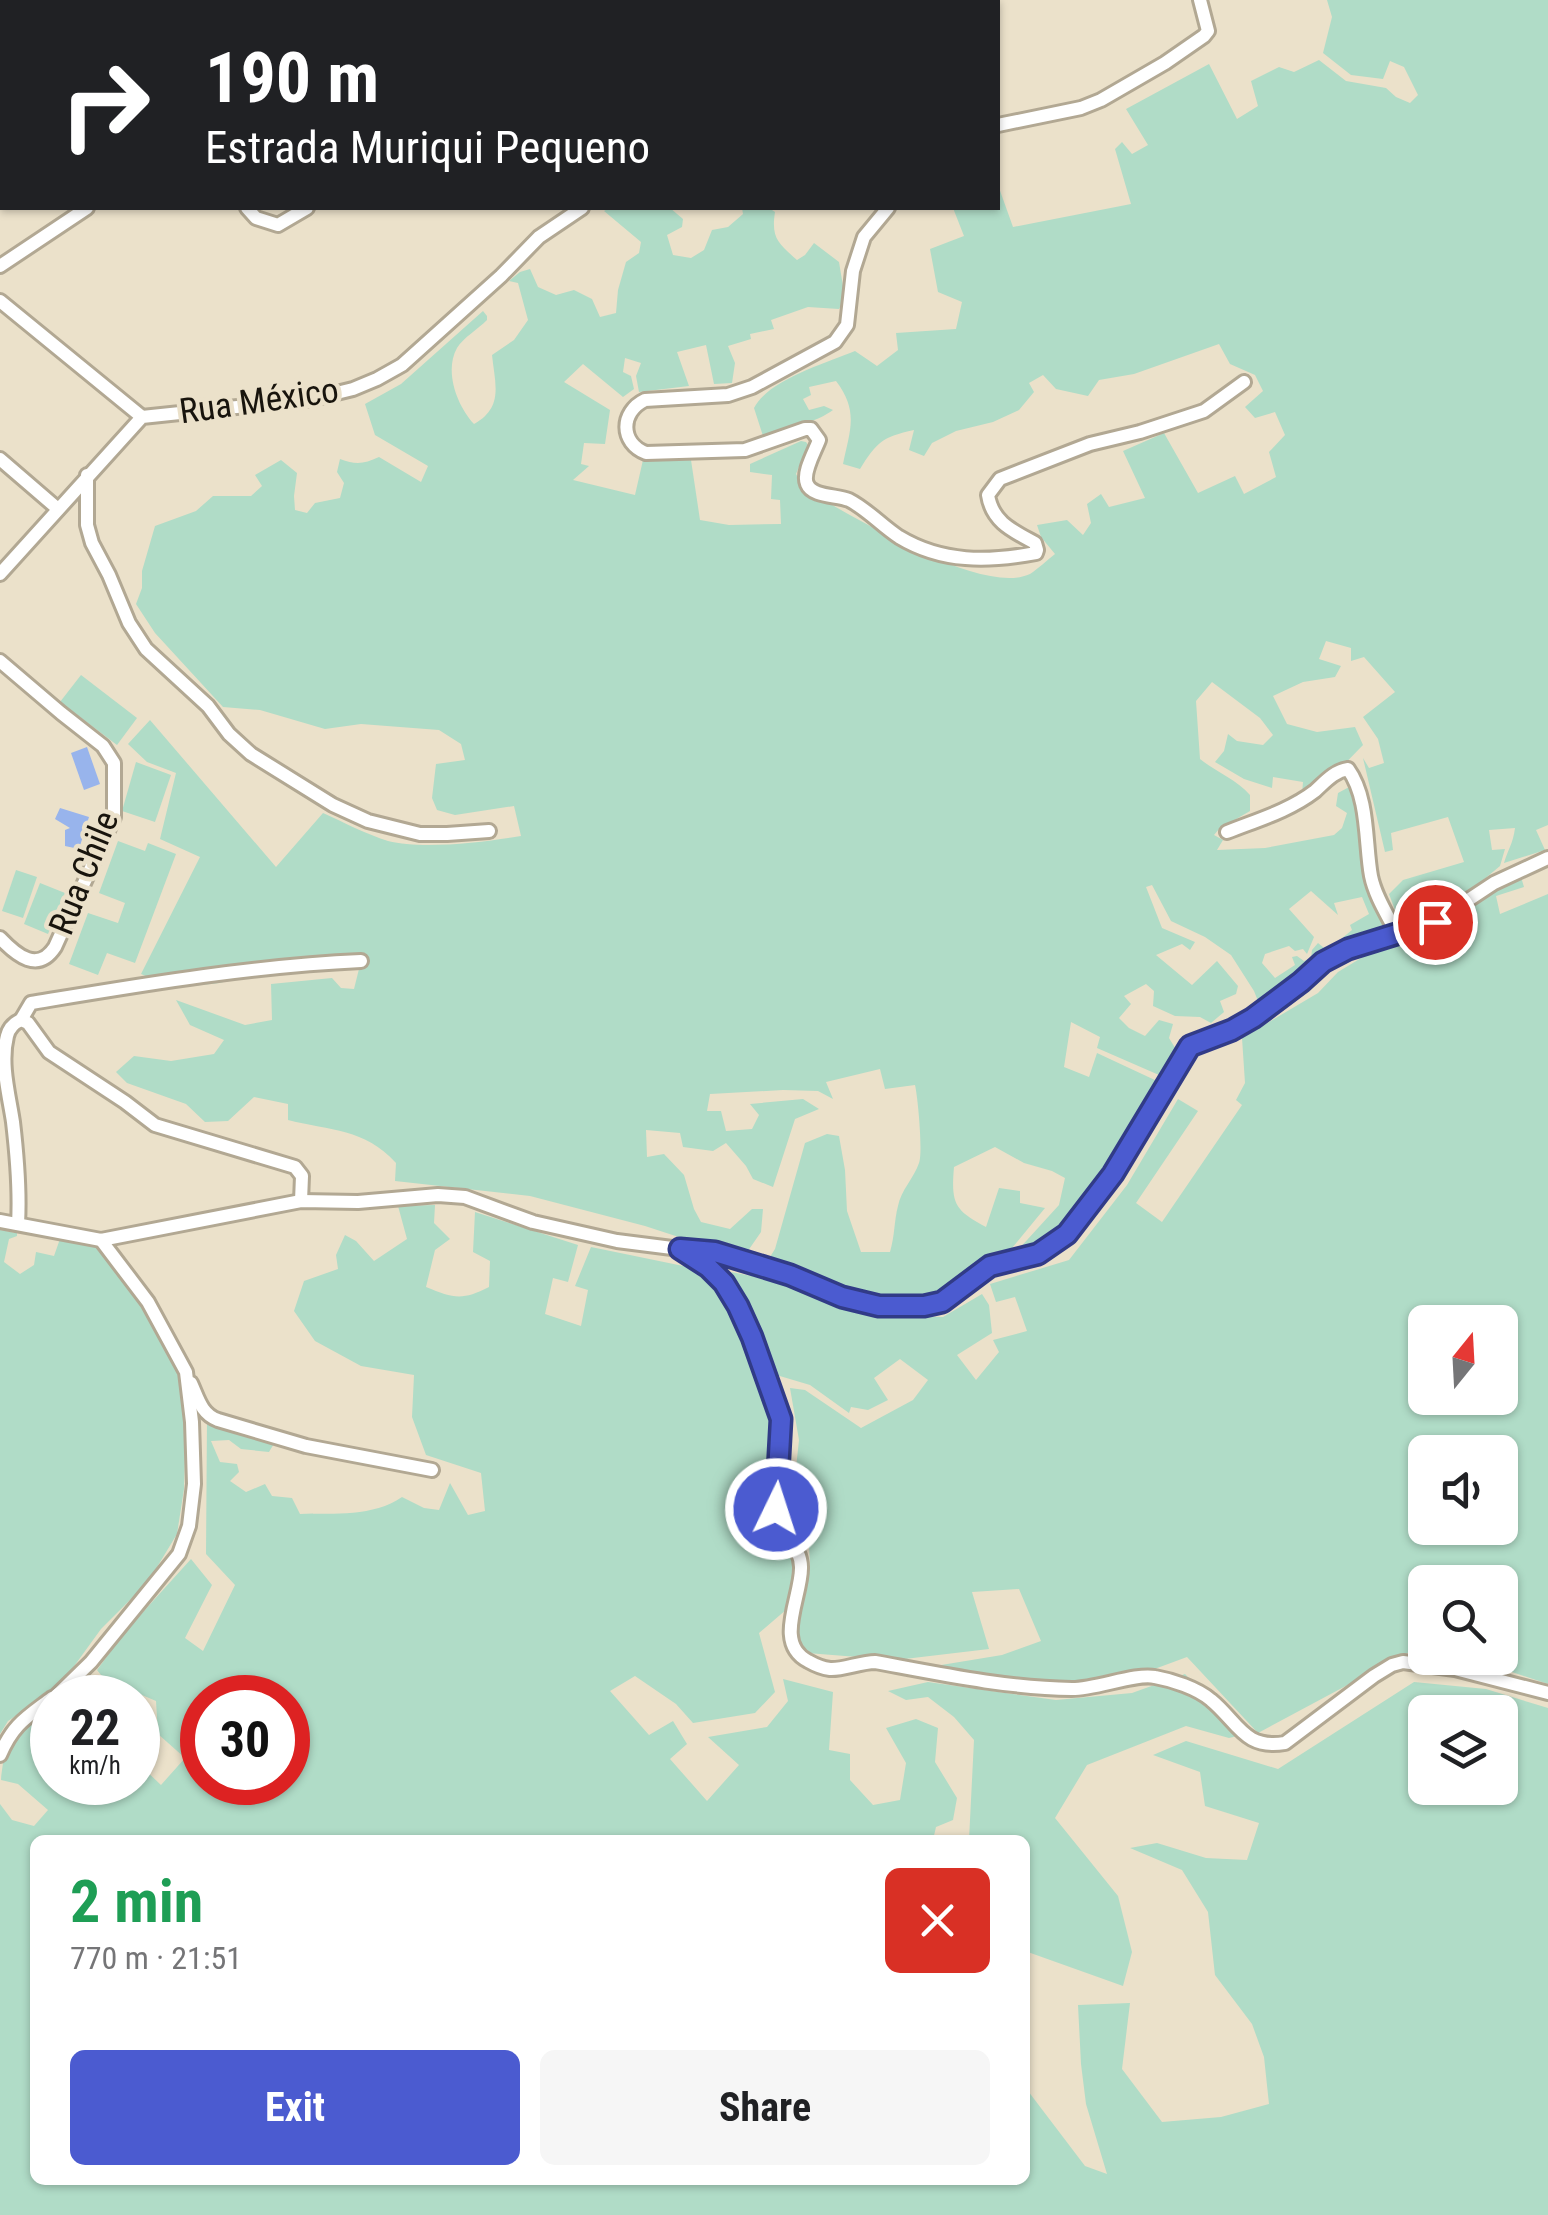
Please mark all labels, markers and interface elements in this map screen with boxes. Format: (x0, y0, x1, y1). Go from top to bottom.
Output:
text: 190 m (205, 37, 379, 119)
icon: right (40, 40, 170, 170)
text: Estrada Muriqui Pequeno (205, 121, 650, 174)
street label: Rua México (177, 370, 341, 432)
street label: Rua Chile (41, 805, 127, 941)
pin (1393, 880, 1478, 965)
icon: arrive (1408, 895, 1463, 950)
north arrow (1408, 1305, 1518, 1415)
map controls (1408, 1305, 1518, 1805)
button: sound (1408, 1435, 1518, 1545)
position arrow (724, 1457, 828, 1561)
button: search (1408, 1565, 1518, 1675)
speed limit sign: 30 (180, 1675, 310, 1805)
button: layers (1408, 1695, 1518, 1805)
text: 22 (70, 1699, 120, 1757)
text: km/h (69, 1751, 121, 1780)
text: 2 min (70, 1866, 203, 1937)
button: close (885, 1868, 990, 1973)
text: 770 m · 21:51 (70, 1939, 242, 1977)
button: Exit (70, 2050, 520, 2165)
button: Share (540, 2050, 990, 2165)

